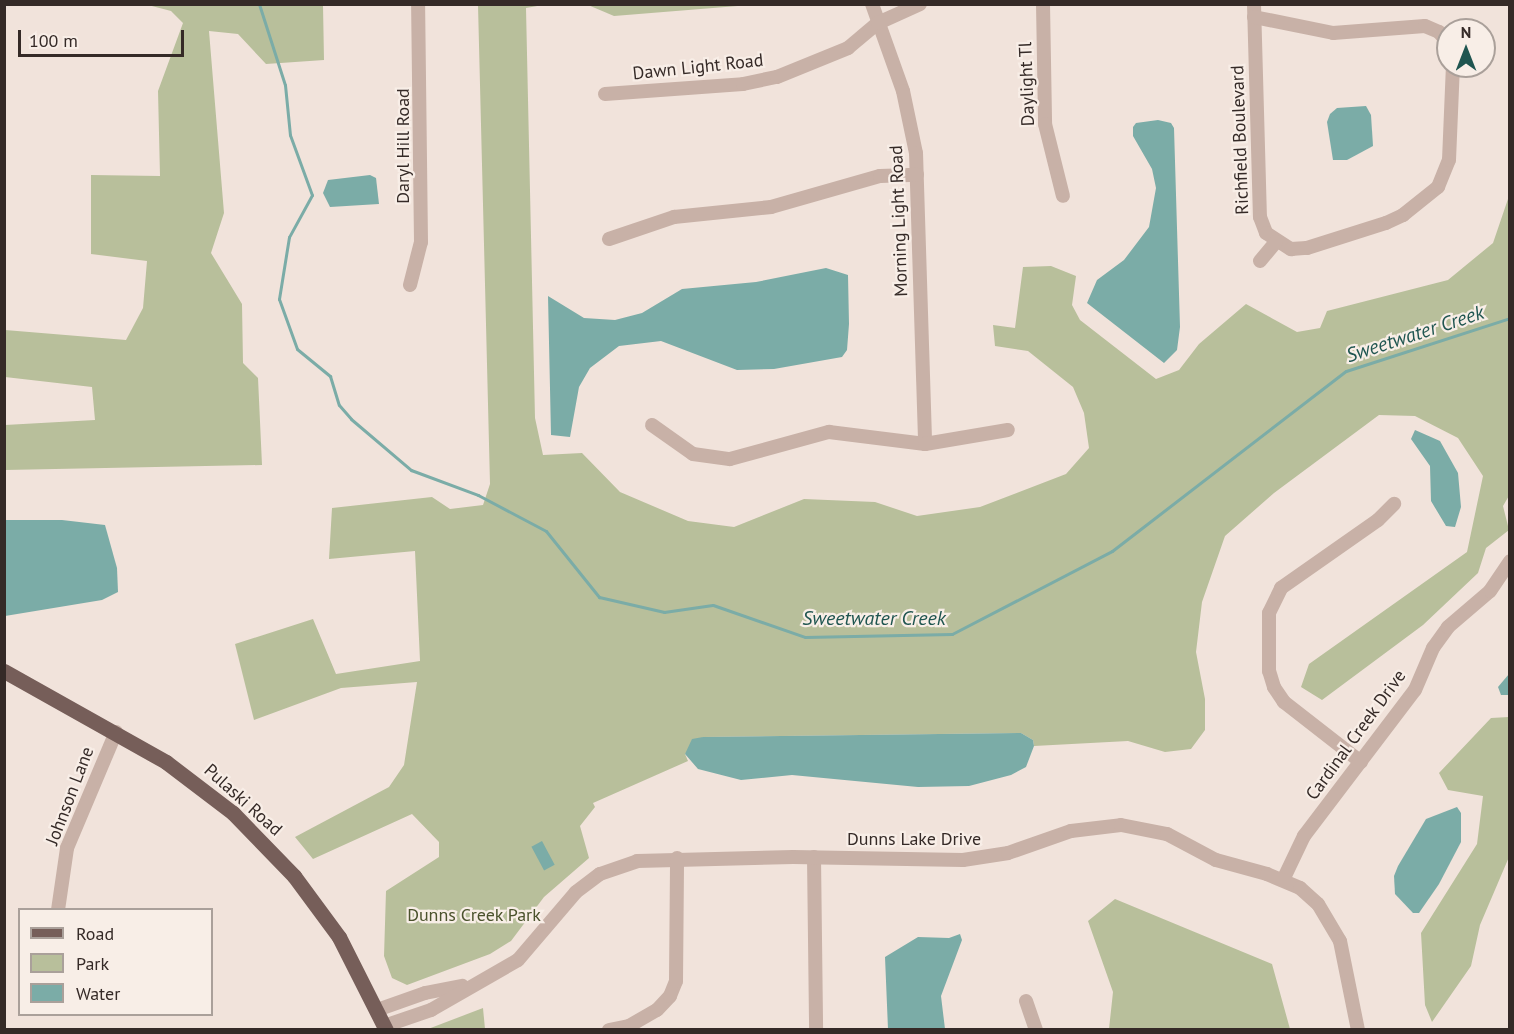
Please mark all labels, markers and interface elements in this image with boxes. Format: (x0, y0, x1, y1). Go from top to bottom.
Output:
scale bar (21, 18, 188, 56)
north arrow (1436, 18, 1496, 78)
text: N (1461, 22, 1471, 42)
text: 100 m (29, 29, 78, 52)
street label: Daylight Tl (1015, 41, 1039, 127)
street label: Dawn Light Road (632, 49, 764, 85)
street label: Richfield Boulevard (1227, 65, 1253, 215)
street label: Daryl Hill Road (392, 88, 414, 204)
street label: Morning Light Road (886, 145, 912, 297)
water label: Sweetwater Creek (1343, 300, 1487, 368)
water label: Sweetwater Creek (802, 606, 946, 630)
street label: Cardinal Creek Drive (1301, 665, 1411, 805)
street label: Johnson Lane (41, 744, 99, 848)
street label: Pulaski Road (200, 759, 286, 841)
street label: Dunns Lake Drive (847, 828, 981, 850)
park label: Dunns Creek Park (407, 904, 541, 926)
legend (18, 908, 213, 1016)
text: Road (76, 922, 114, 945)
text: Park (76, 952, 109, 975)
text: Water (76, 982, 120, 1005)

